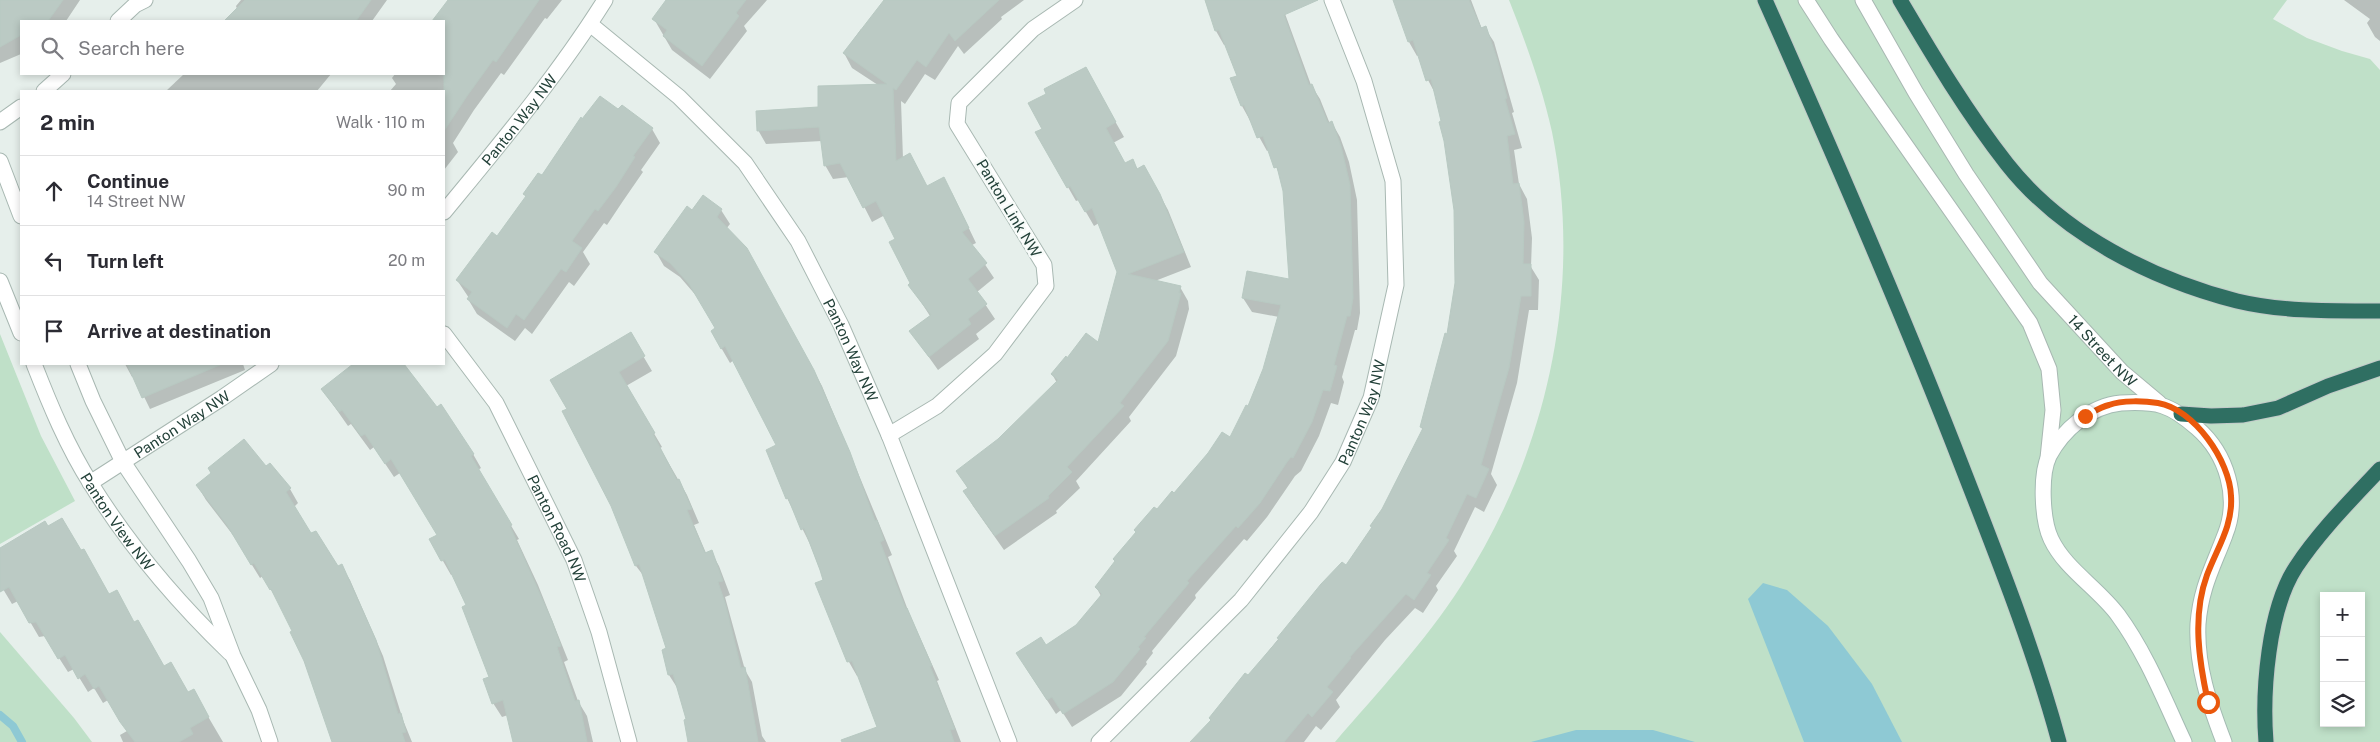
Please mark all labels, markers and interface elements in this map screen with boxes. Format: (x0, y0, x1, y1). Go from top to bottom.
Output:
search box (20, 20, 445, 75)
icon: search (38, 34, 66, 62)
text: Search here (78, 37, 185, 59)
street label: Panton Way NW (478, 71, 560, 168)
text: 2 min (40, 110, 95, 135)
text: Walk · 110 m (336, 113, 425, 132)
street label: Panton Link NW (973, 156, 1045, 260)
text: Continue (87, 170, 169, 192)
icon: ahead (40, 177, 68, 205)
text: 90 m (388, 181, 425, 200)
text: 14 Street NW (87, 192, 185, 211)
icon: left (40, 247, 68, 275)
text: Turn left (87, 250, 164, 272)
text: 20 m (388, 251, 425, 270)
street label: Panton Way NW (820, 296, 882, 404)
street label: 14 Street NW (2065, 311, 2141, 390)
icon: arrive (40, 317, 68, 345)
text: Arrive at destination (87, 320, 271, 342)
street label: Panton Way NW (1334, 358, 1388, 467)
street label: Panton Way NW (130, 387, 233, 461)
route end (2074, 405, 2097, 428)
street label: Panton View NW (78, 470, 158, 574)
street label: Panton Road NW (524, 472, 590, 584)
map controls (2320, 592, 2365, 727)
button: + (2320, 592, 2365, 637)
button: − (2320, 637, 2365, 682)
button: layers (2320, 682, 2365, 727)
route start (2197, 691, 2220, 714)

